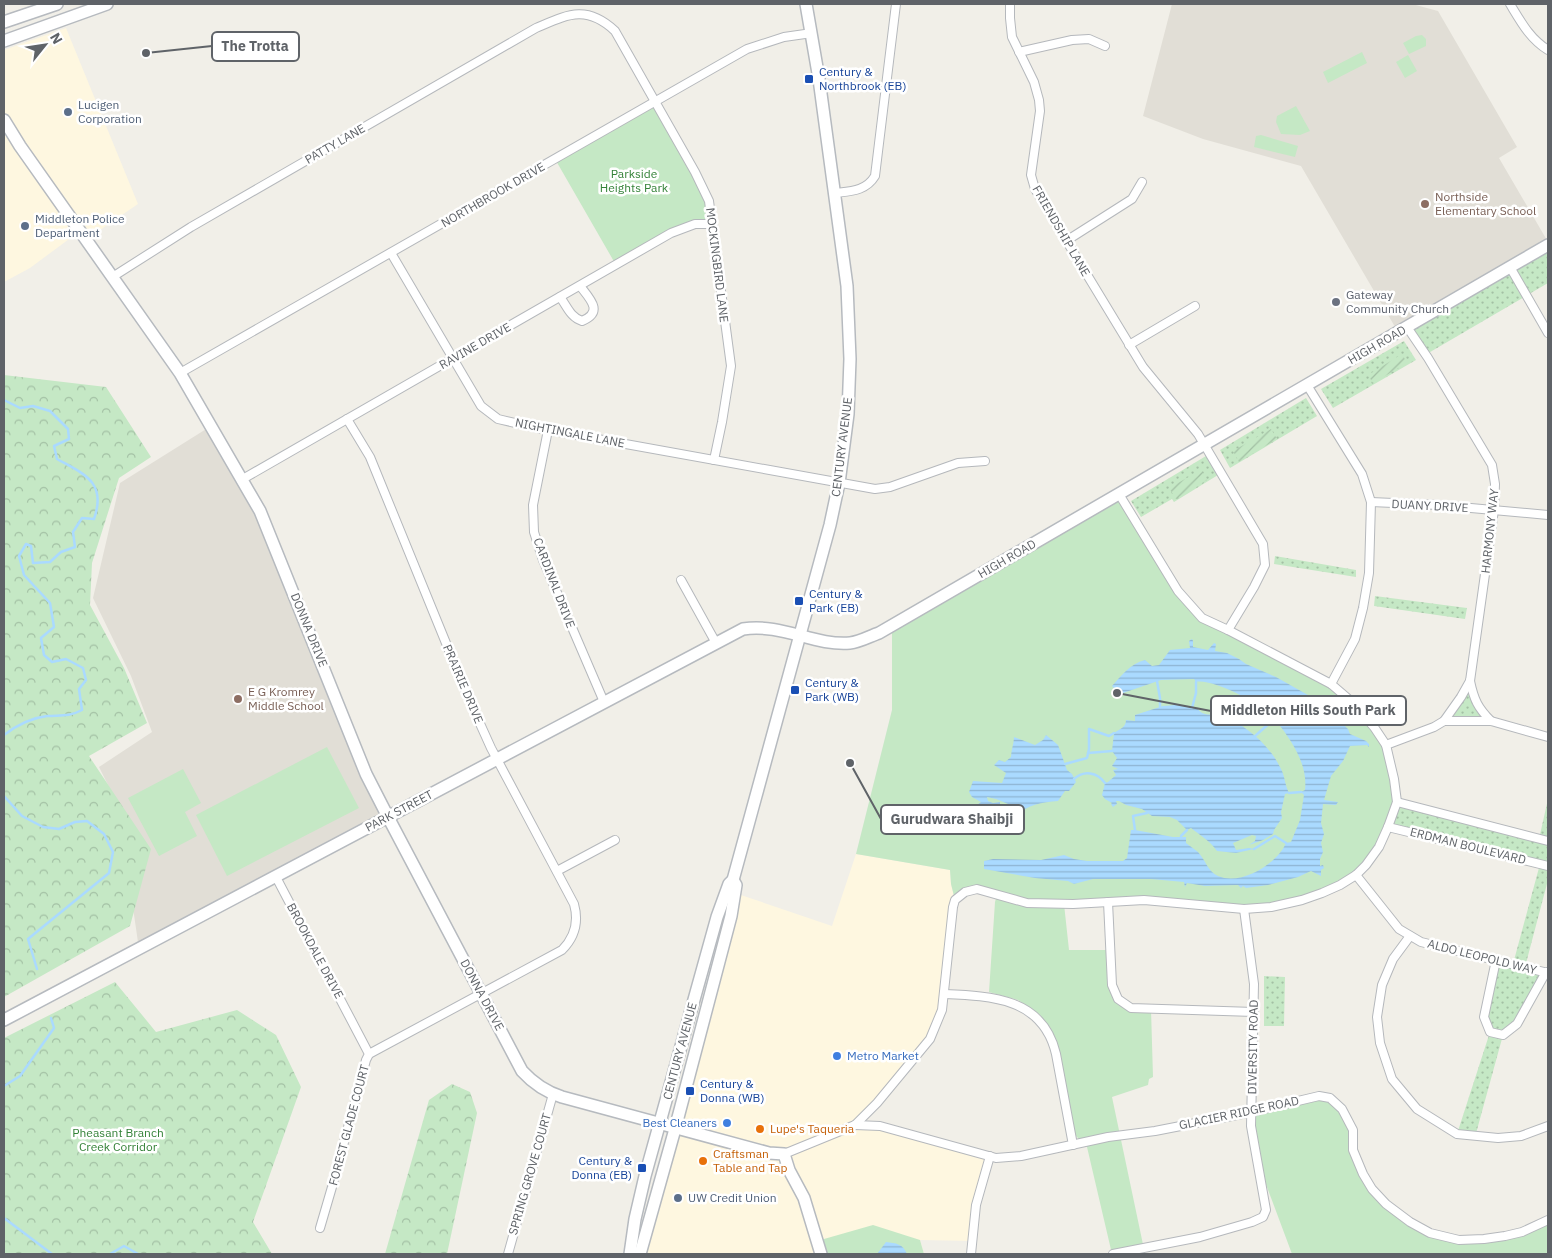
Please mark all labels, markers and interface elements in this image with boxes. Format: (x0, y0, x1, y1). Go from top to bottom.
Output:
north arrow (20, 20, 70, 70)
text: N (46, 30, 67, 47)
callout: The Trotta (212, 32, 299, 61)
text: The Trotta (221, 37, 289, 55)
place label: Century & Northbrook (EB) (819, 64, 906, 93)
marker: Century & Northbrook (EB) (803, 73, 815, 85)
place label: Lucigen Corporation (78, 97, 142, 126)
marker: Lucigen Corporation (62, 106, 74, 118)
street label: PATTY LANE (302, 120, 368, 167)
street label: NORTHBROOK DRIVE (438, 159, 547, 230)
park label: Parkside Heights Park (600, 166, 669, 195)
street label: FRIENDSHIP LANE (1029, 183, 1094, 279)
place label: Northside Elementary School (1435, 189, 1536, 218)
marker: Northside Elementary School (1419, 198, 1431, 210)
street label: MOCKINGBIRD LANE (703, 207, 732, 323)
place label: Middleton Police Department (35, 211, 125, 240)
marker: Middleton Police Department (19, 220, 31, 232)
place label: Gateway Community Church (1346, 287, 1449, 316)
marker: Gateway Community Church (1330, 296, 1342, 308)
street label: RAVINE DRIVE (436, 319, 513, 372)
street label: HIGH ROAD (1345, 322, 1408, 367)
street label: CENTURY AVENUE (828, 396, 855, 498)
street label: NIGHTINGALE LANE (514, 415, 626, 451)
street label: HARMONY WAY (1478, 488, 1501, 574)
street label: DUANY DRIVE (1391, 496, 1469, 515)
street label: CARDINAL DRIVE (530, 536, 579, 630)
street label: HIGH ROAD (975, 536, 1038, 581)
place label: Century & Park (EB) (809, 586, 863, 615)
street label: DONNA DRIVE (288, 590, 331, 669)
marker: Century & Park (EB) (793, 595, 805, 607)
street label: PRAIRIE DRIVE (440, 642, 487, 726)
place label: Century & Park (WB) (805, 675, 859, 704)
place label: E G Kromrey Middle School (248, 684, 324, 713)
marker: Century & Park (WB) (789, 684, 801, 696)
marker: E G Kromrey Middle School (232, 693, 244, 705)
callout: Middleton Hills South Park (1211, 696, 1406, 725)
text: Middleton Hills South Park (1221, 701, 1396, 719)
street label: PARK STREET (362, 786, 435, 835)
callout: Gurudwara Shaibji (881, 805, 1024, 834)
text: Gurudwara Shaibji (891, 810, 1013, 828)
street label: ERDMAN BOULEVARD (1409, 824, 1528, 867)
street label: BROOKDALE DRIVE (284, 900, 347, 1001)
street label: ALDO LEOPOLD WAY (1426, 936, 1538, 977)
street label: DONNA DRIVE (457, 956, 508, 1033)
street label: DIVERSITY ROAD (1244, 999, 1261, 1095)
street label: CENTURY AVENUE (659, 1001, 700, 1101)
place label: Metro Market (847, 1048, 919, 1063)
marker: Metro Market (831, 1050, 843, 1062)
street label: FOREST GLADE COURT (325, 1063, 372, 1187)
place label: Century & Donna (WB) (700, 1076, 764, 1105)
marker: Century & Donna (WB) (684, 1085, 696, 1097)
street label: GLACIER RIDGE ROAD (1178, 1092, 1300, 1133)
street label: SPRING GROVE COURT (505, 1111, 554, 1236)
place label: Best Cleaners (642, 1115, 717, 1130)
marker: Best Cleaners (721, 1117, 733, 1129)
place label: Lupe's Taqueria (770, 1121, 855, 1136)
marker: Lupe's Taqueria (754, 1123, 766, 1135)
park label: Pheasant Branch Creek Corridor (72, 1125, 164, 1154)
place label: Craftsman Table and Tap (713, 1146, 788, 1175)
place label: Century & Donna (EB) (571, 1153, 633, 1182)
marker: Craftsman Table and Tap (697, 1155, 709, 1167)
marker: Century & Donna (EB) (636, 1162, 648, 1174)
place label: UW Credit Union (688, 1190, 777, 1205)
marker: UW Credit Union (672, 1192, 684, 1204)

